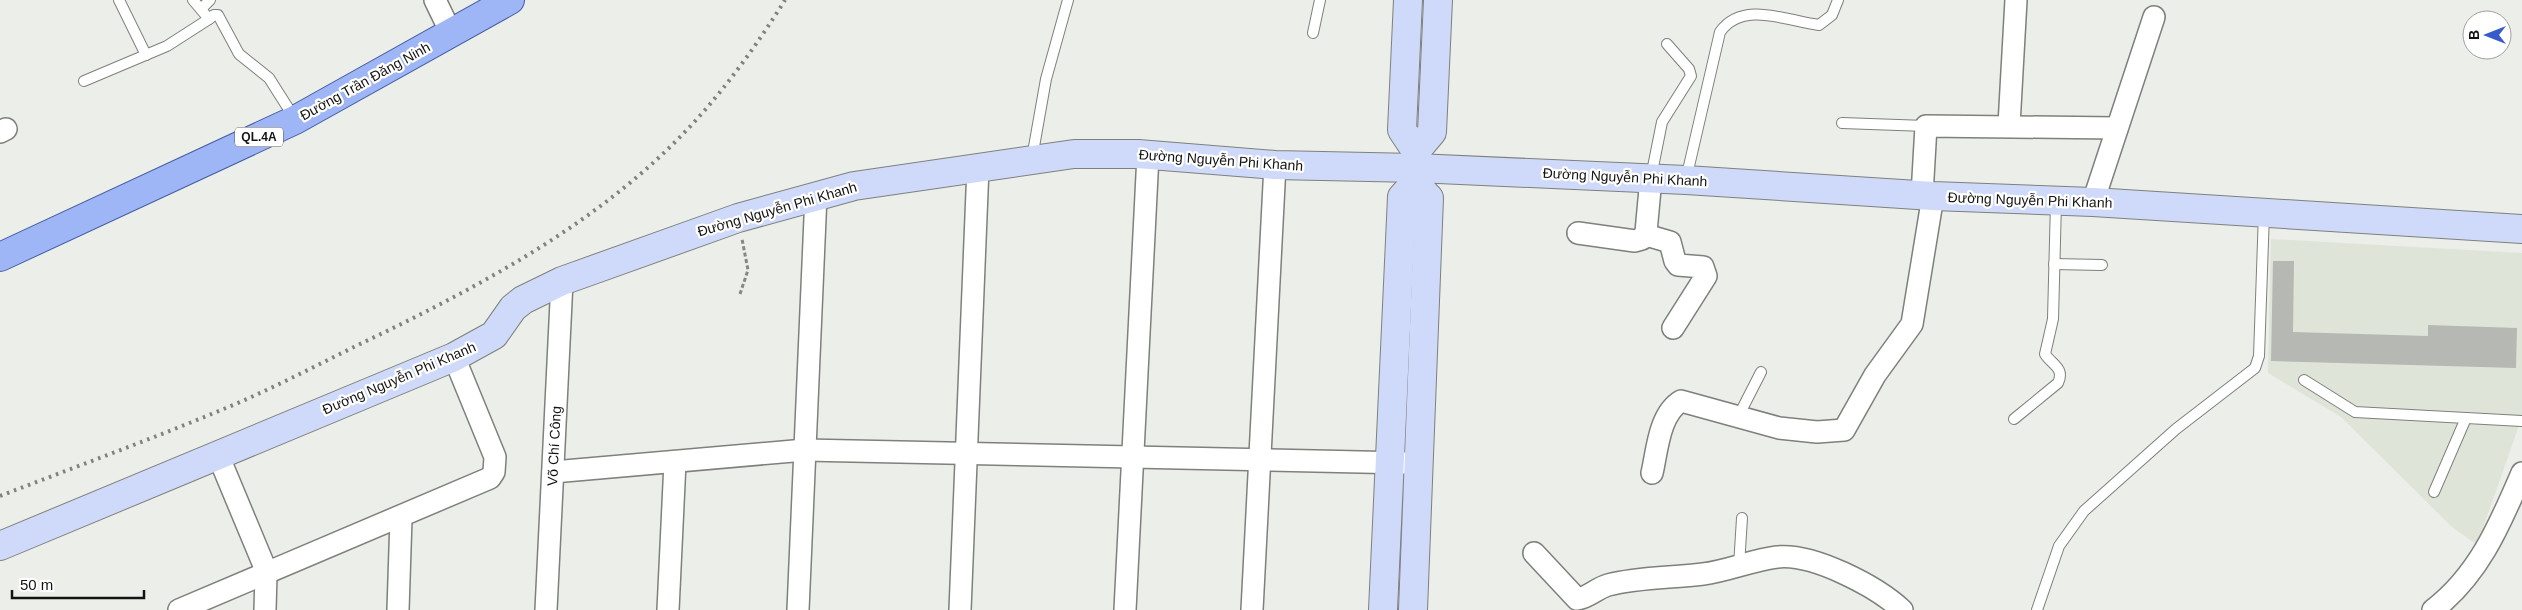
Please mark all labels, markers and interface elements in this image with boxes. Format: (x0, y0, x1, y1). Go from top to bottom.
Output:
north arrow (2462, 10, 2512, 60)
text: B (2466, 30, 2482, 40)
street label: Đường Trần Đăng Ninh (297, 39, 433, 123)
road number: QL.4A (235, 128, 283, 146)
street label: Đường Nguyễn Phi Khanh (1138, 146, 1304, 174)
street label: Đường Nguyễn Phi Khanh (1542, 165, 1708, 189)
street label: Đường Nguyễn Phi Khanh (696, 179, 858, 239)
street label: Đường Nguyễn Phi Khanh (1947, 189, 2113, 211)
street label: Đường Nguyễn Phi Khanh (320, 338, 478, 418)
street label: Võ Chí Công (544, 406, 564, 486)
scale bar (12, 568, 145, 600)
text: 50 m (20, 576, 53, 593)

